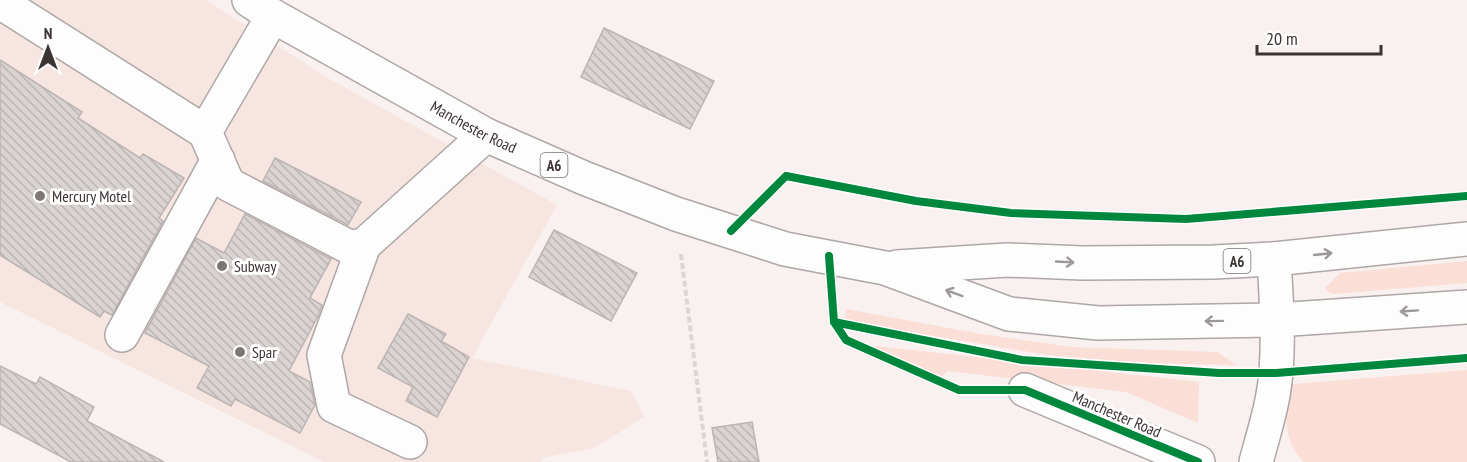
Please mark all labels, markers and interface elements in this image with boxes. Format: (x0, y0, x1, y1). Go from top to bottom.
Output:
north arrow (18, 18, 78, 78)
scale bar (1257, 18, 1382, 56)
text: N (44, 23, 52, 43)
text: 20 m (1266, 27, 1298, 50)
street label: Manchester Road (427, 96, 520, 157)
road number: A6 (540, 153, 568, 177)
place label: Mercury Motel (52, 186, 131, 206)
marker: Mercury Motel (33, 189, 47, 203)
one-way arrow (1312, 248, 1332, 259)
road number: A6 (1224, 249, 1250, 273)
place label: Subway (234, 256, 276, 276)
one-way arrow (1055, 257, 1075, 268)
marker: Subway (215, 259, 229, 273)
one-way arrow (946, 287, 964, 298)
one-way arrow (1399, 306, 1419, 317)
one-way arrow (1204, 315, 1224, 327)
place label: Spar (252, 342, 277, 362)
marker: Spar (233, 345, 247, 359)
street label: Manchester Road (1070, 386, 1164, 442)

